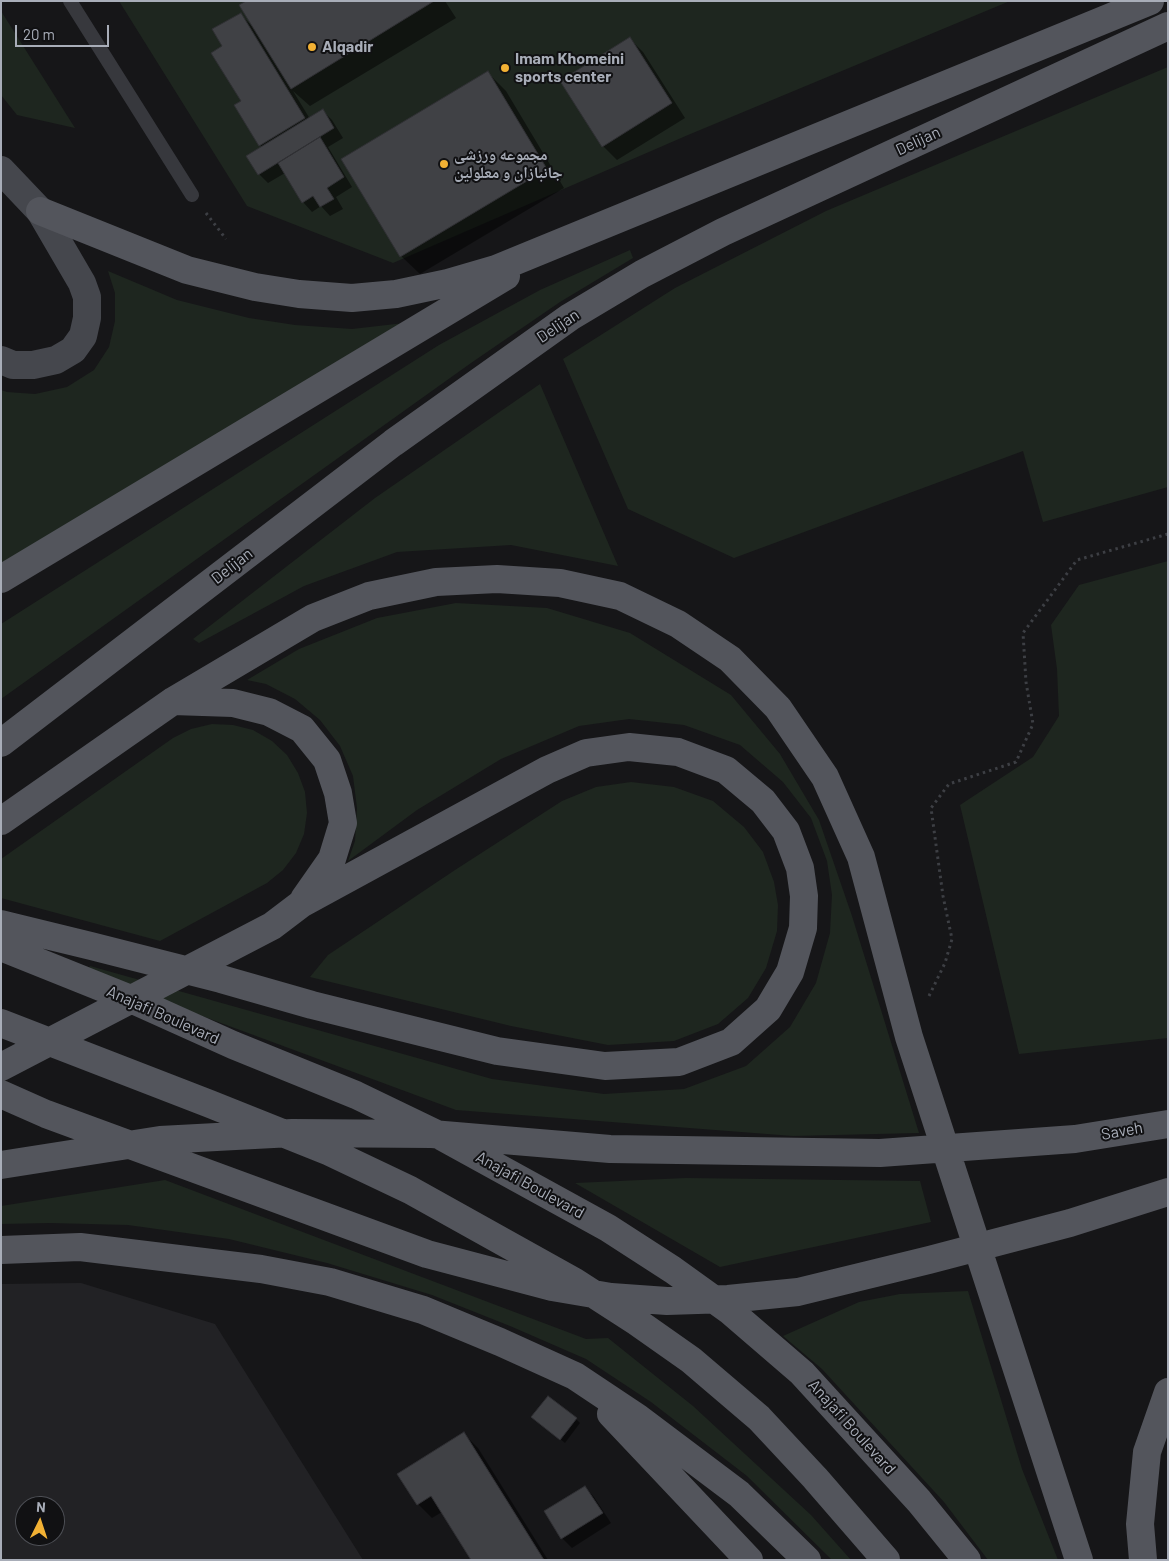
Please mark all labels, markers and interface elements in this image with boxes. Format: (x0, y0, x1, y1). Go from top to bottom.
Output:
scale bar (18, 15, 111, 47)
text: 20 m (23, 25, 55, 43)
place label: Alqadir (322, 37, 373, 57)
marker: Alqadir (306, 41, 318, 53)
place label: Imam Khomeini sports center (515, 49, 624, 87)
marker: Imam Khomeini sports center (499, 62, 511, 74)
street label: Delijan (893, 122, 943, 160)
place label: مجموعه ورزشی جانبازان و معلولین (454, 145, 563, 183)
marker: مجموعه ورزشی جانبازان و معلولین (438, 158, 450, 170)
street label: Delijan (533, 305, 583, 347)
street label: Delijan (208, 544, 256, 588)
street label: Anajafi Boulevard (104, 982, 222, 1048)
street label: Saveh (1100, 1118, 1144, 1144)
street label: Anajafi Boulevard (472, 1147, 588, 1223)
street label: Anajafi Boulevard (804, 1376, 900, 1478)
north arrow (15, 1496, 65, 1546)
text: N (36, 1498, 46, 1515)

